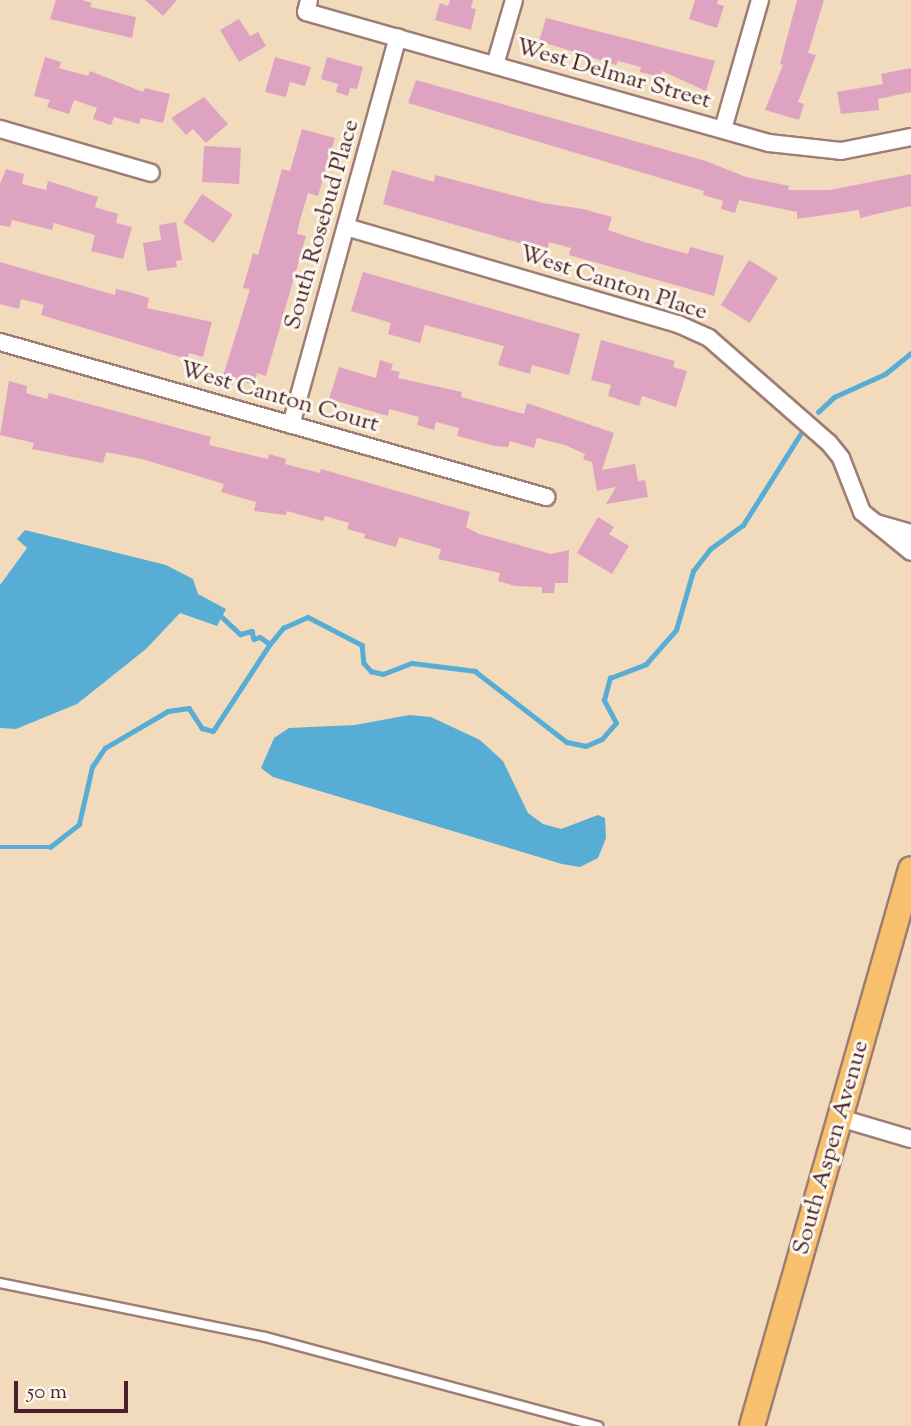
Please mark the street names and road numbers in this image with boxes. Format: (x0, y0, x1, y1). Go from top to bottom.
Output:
street label: West Delmar Street (512, 33, 714, 117)
street label: South Rosebud Place (279, 117, 367, 333)
street label: West Canton Place (515, 240, 711, 328)
street label: West Canton Court (176, 356, 382, 440)
street label: South Aspen Avenue (788, 1038, 876, 1258)

